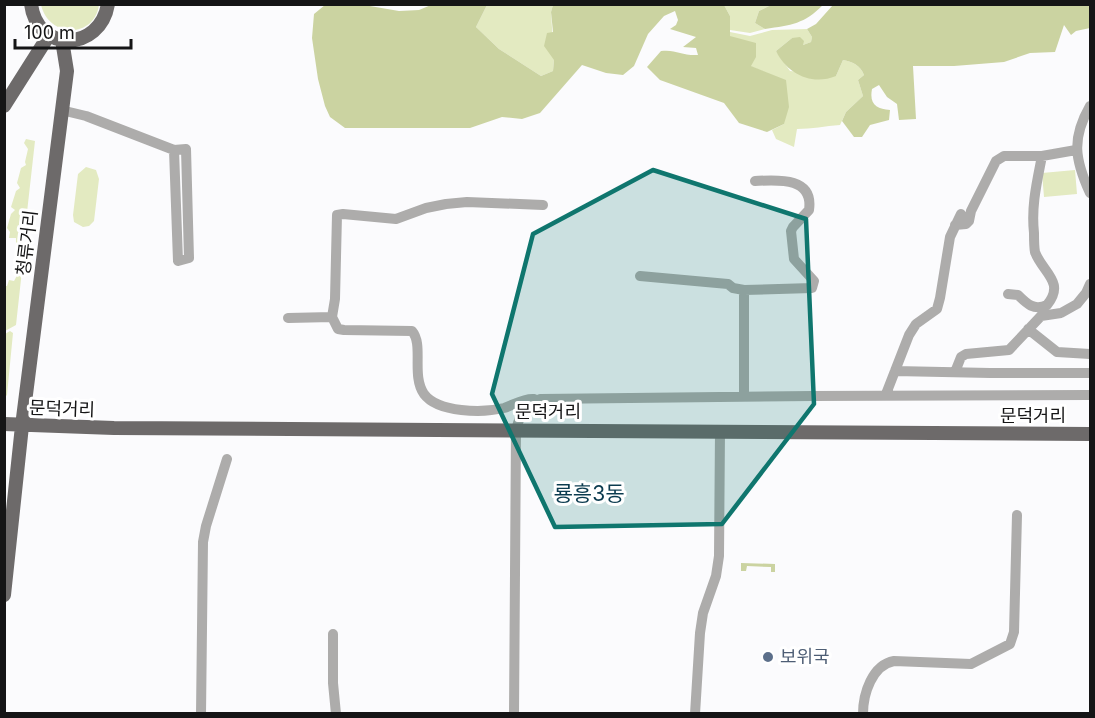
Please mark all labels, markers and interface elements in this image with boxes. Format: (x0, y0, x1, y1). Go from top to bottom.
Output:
scale bar (15, 12, 130, 50)
text: 100 m (24, 22, 75, 43)
street label: 청류거리 (12, 209, 41, 277)
street label: 문덕거리 (29, 397, 95, 420)
street label: 문덕거리 (515, 401, 581, 422)
street label: 문덕거리 (1000, 405, 1066, 426)
district label: 룡흥3동 (554, 481, 624, 506)
place label: 보위국 (780, 646, 830, 667)
marker: 보위국 (761, 650, 775, 664)

